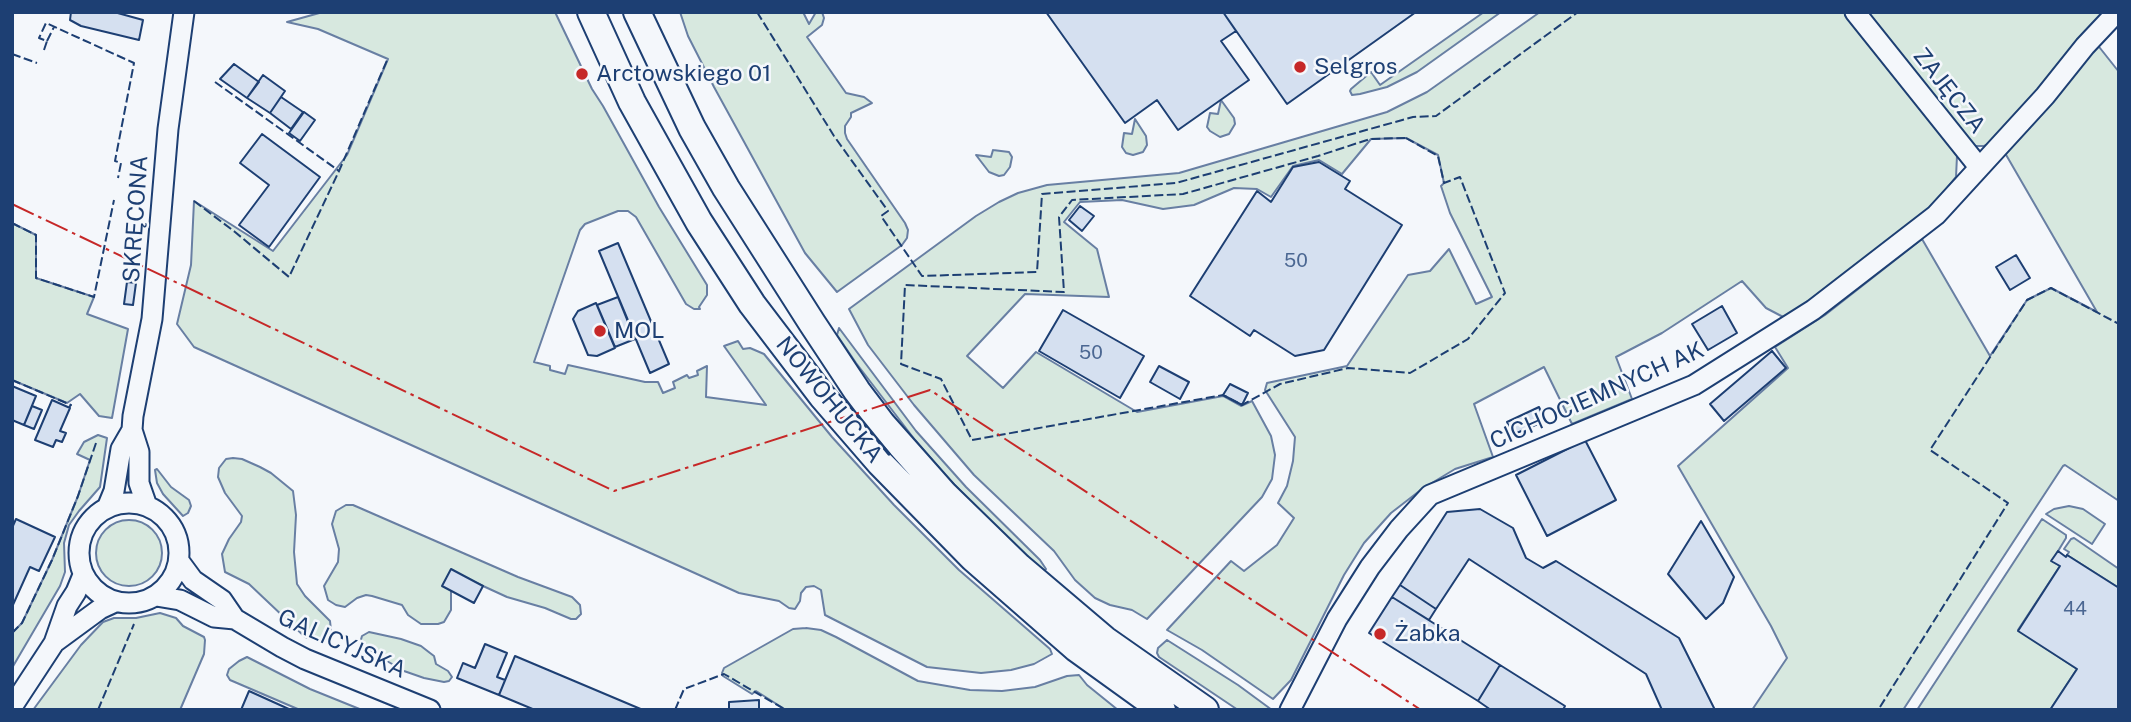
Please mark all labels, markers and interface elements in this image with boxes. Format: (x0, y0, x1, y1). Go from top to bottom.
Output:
street label: ZAJĘCZA (1907, 43, 1991, 139)
place label: Selgros (1314, 53, 1397, 81)
marker: Selgros (1292, 59, 1308, 75)
place label: Arctowskiego 01 (596, 60, 771, 88)
marker: Arctowskiego 01 (574, 66, 590, 82)
street label: SKRĘCONA (118, 155, 154, 283)
house number: 50 (1284, 250, 1308, 272)
place label: MOL (614, 317, 665, 345)
marker: MOL (592, 323, 608, 339)
street label: NOWOHUCKA (770, 331, 888, 469)
street label: CICHOCIEMNYCH AK (1486, 336, 1708, 456)
house number: 50 (1079, 342, 1103, 364)
house number: 44 (2063, 598, 2087, 620)
street label: GALICYJSKA (274, 603, 410, 685)
place label: Żabka (1394, 620, 1461, 648)
marker: Żabka (1372, 626, 1388, 642)

